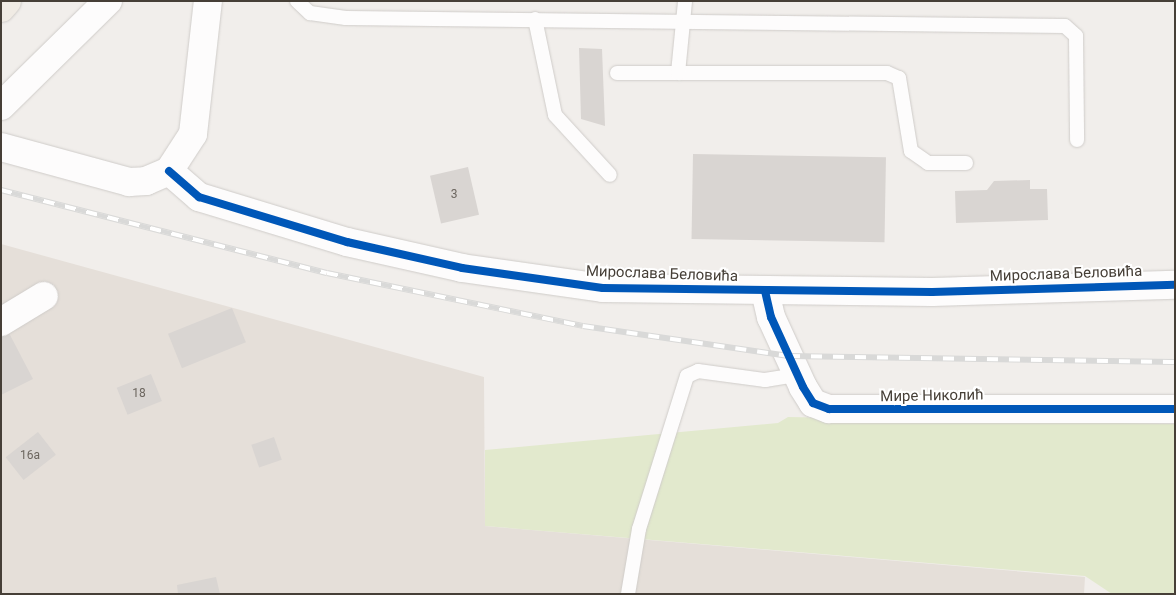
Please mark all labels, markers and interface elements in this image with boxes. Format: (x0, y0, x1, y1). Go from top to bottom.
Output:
house number: 3 (451, 188, 457, 202)
street label: Мирослава Беловића (586, 262, 738, 286)
street label: Мирослава Беловића (990, 262, 1142, 286)
street label: Мире Николић (880, 386, 984, 406)
house number: 18 (132, 387, 146, 401)
house number: 16a (20, 449, 40, 463)

